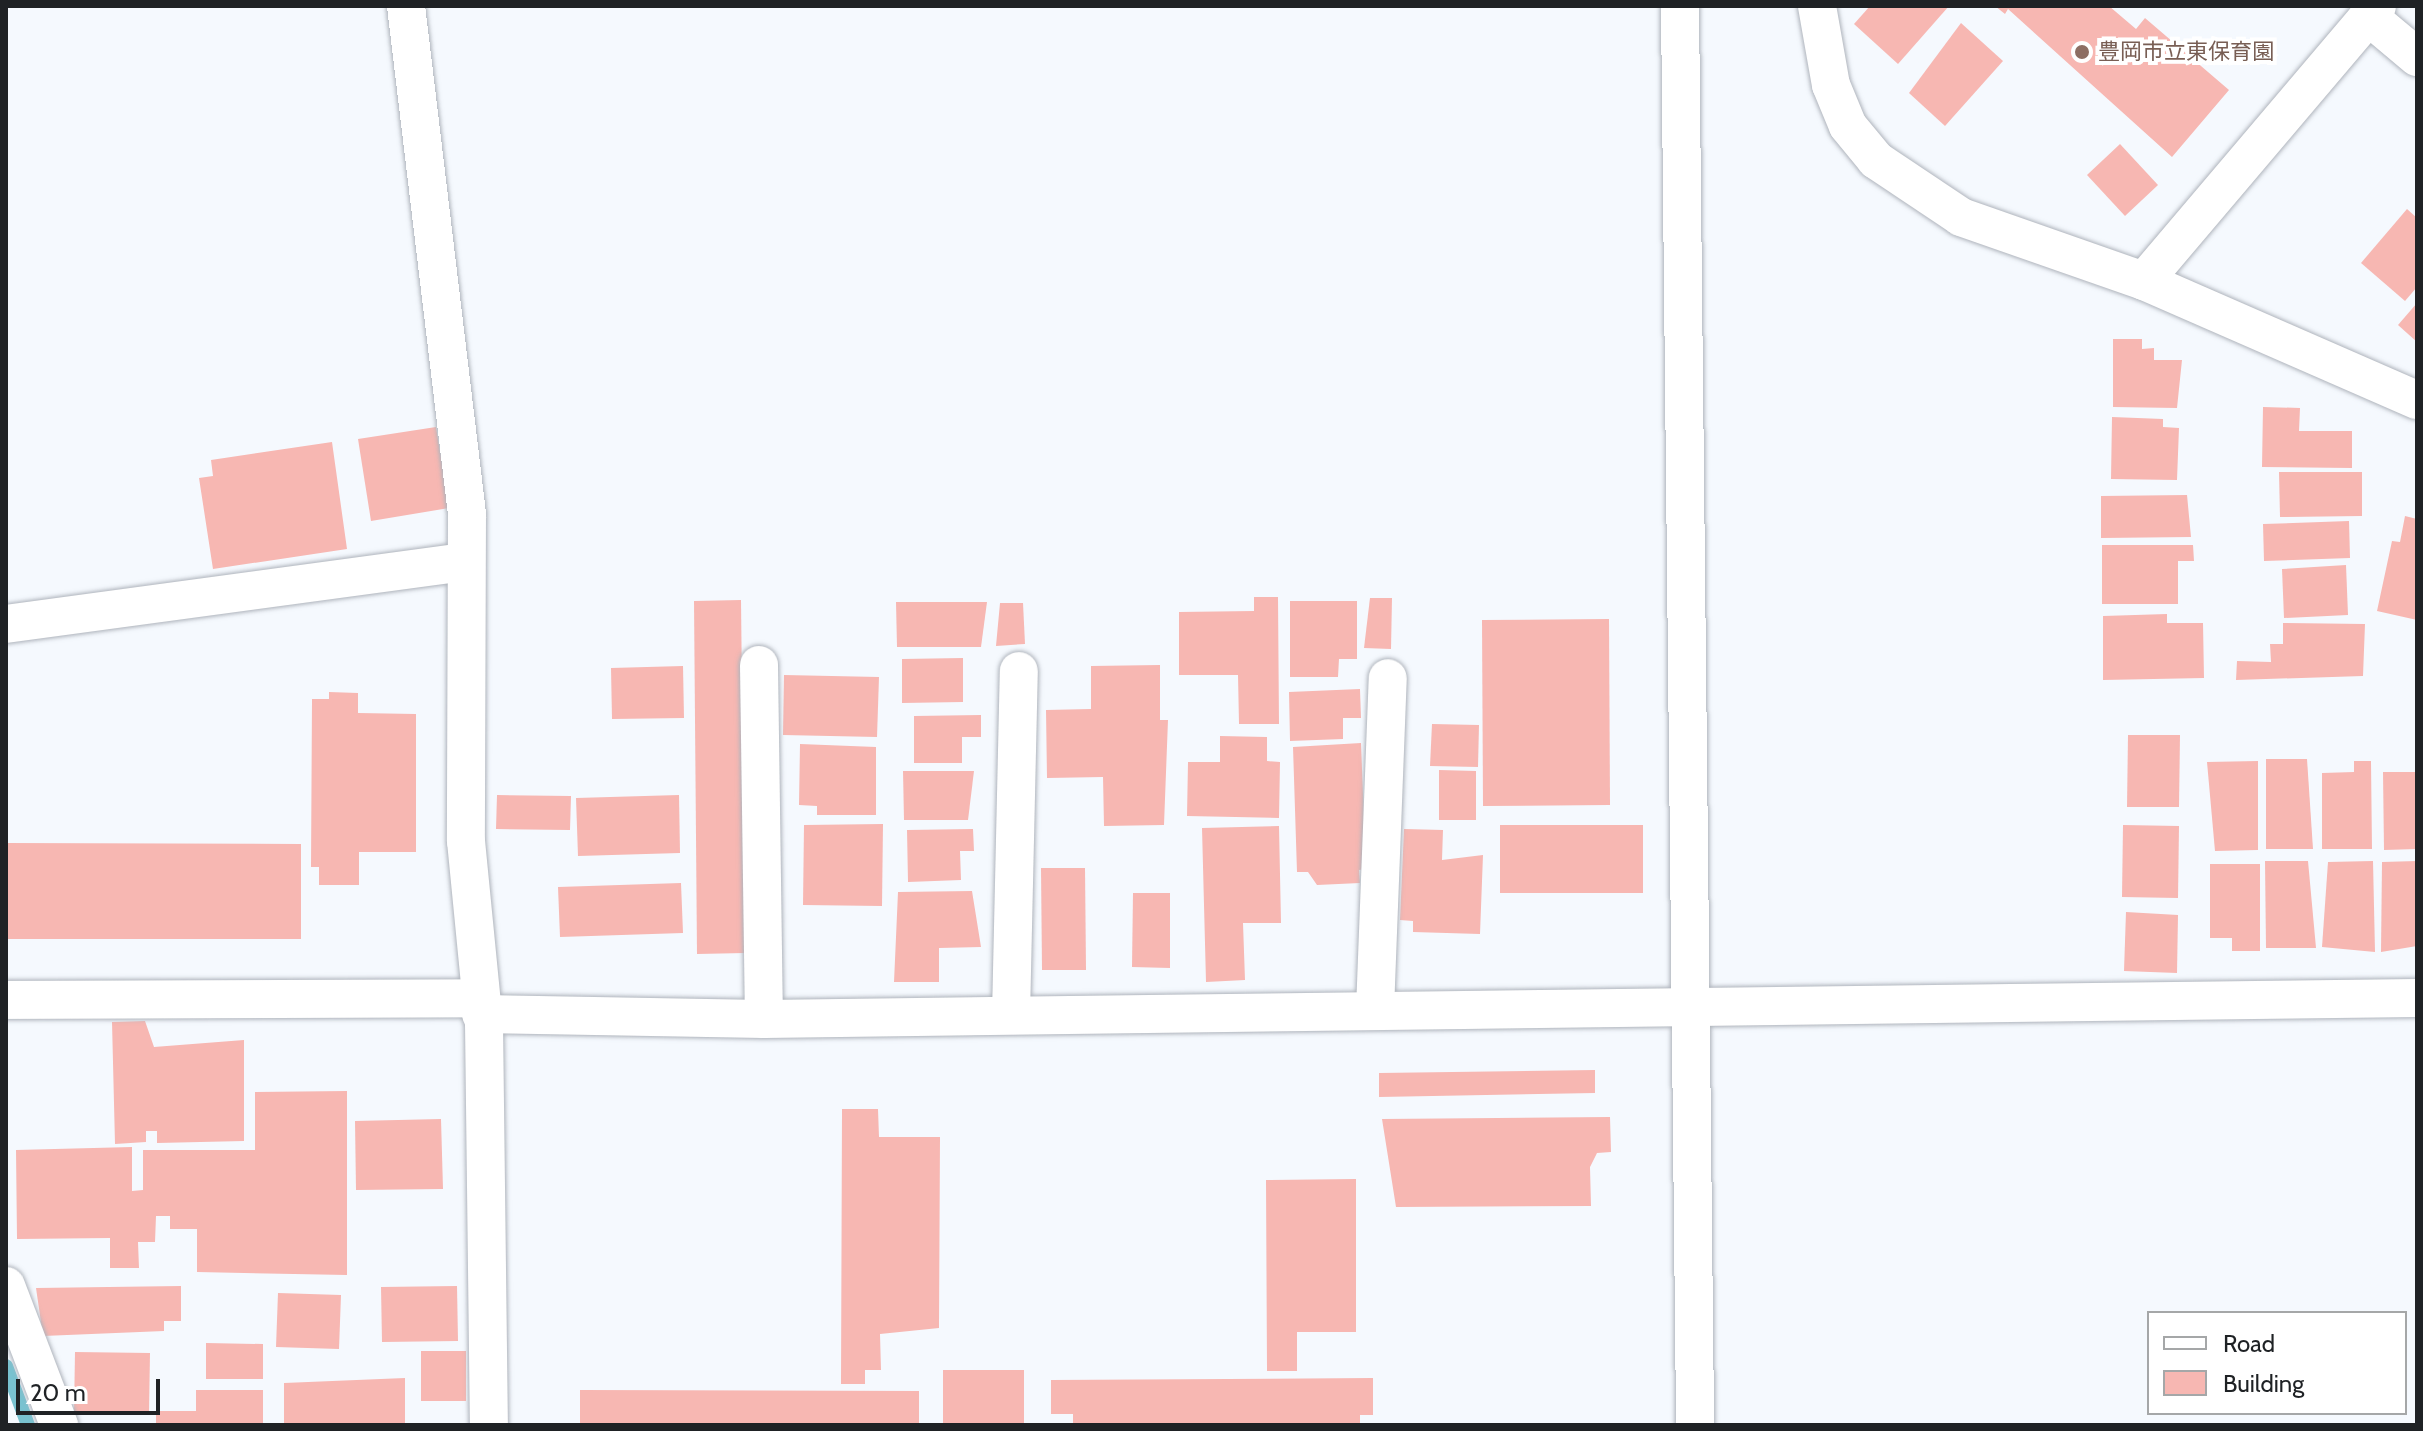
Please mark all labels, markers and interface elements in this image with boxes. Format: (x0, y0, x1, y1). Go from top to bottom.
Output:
place label: 豊岡市立東保育園 (2098, 39, 2274, 65)
marker: 豊岡市立東保育園 (2073, 43, 2091, 61)
legend (2147, 1311, 2407, 1415)
text: Road (2223, 1329, 2275, 1358)
scale bar (20, 1363, 164, 1413)
text: Building (2223, 1369, 2304, 1398)
text: 20 m (30, 1378, 86, 1407)

